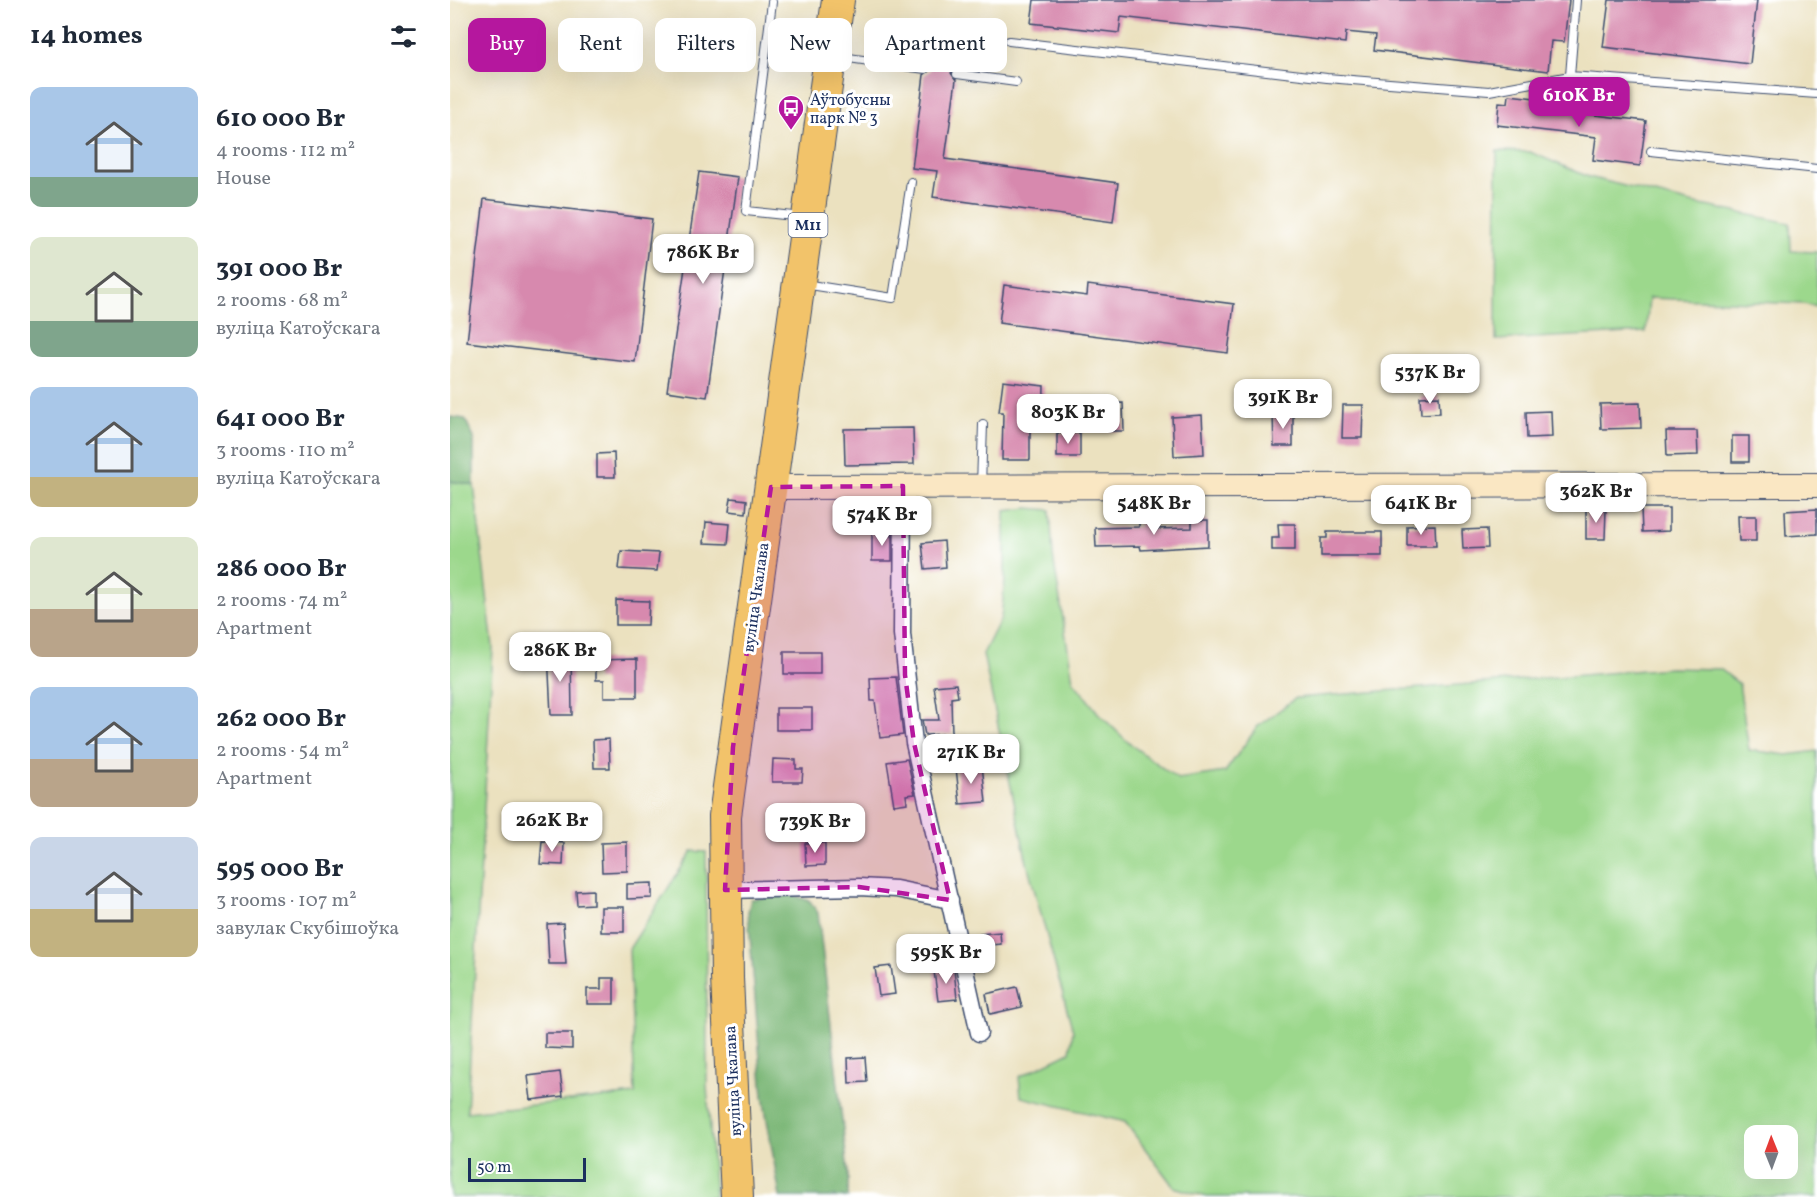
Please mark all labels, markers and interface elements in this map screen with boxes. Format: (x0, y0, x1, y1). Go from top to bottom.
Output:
text: 14 homes (30, 18, 143, 54)
chip: Buy (468, 18, 546, 72)
chip: Rent (558, 18, 643, 72)
chip: Filters (655, 18, 756, 72)
chip: New (768, 18, 852, 72)
chip: Apartment (864, 18, 1007, 72)
icon: filters (387, 20, 420, 53)
pin: 610K Br (1524, 77, 1634, 128)
text: 610K Br (1543, 82, 1615, 110)
place label: Аўтобусны парк № 3 (810, 90, 891, 130)
bus stop icon: Аўтобусны парк № 3 (776, 93, 806, 131)
text: 610 000 Br (216, 101, 345, 137)
icon: home (78, 111, 150, 183)
text: 4 rooms · 112 m² (216, 137, 355, 165)
text: House (216, 165, 271, 193)
road number: М11 (788, 213, 828, 237)
pin: 786K Br (648, 234, 758, 285)
text: 786K Br (667, 239, 739, 267)
text: 391 000 Br (216, 251, 342, 287)
icon: home (78, 261, 150, 333)
text: 2 rooms · 68 m² (216, 287, 348, 315)
text: вуліца Катоўскага (216, 315, 381, 343)
pin: 537K Br (1375, 354, 1485, 405)
text: 537K Br (1395, 359, 1465, 387)
pin: 391K Br (1228, 379, 1338, 430)
text: 391K Br (1248, 384, 1318, 412)
pin: 803K Br (1013, 394, 1123, 445)
text: 803K Br (1031, 399, 1105, 427)
text: 641 000 Br (216, 401, 345, 437)
icon: home (78, 411, 150, 483)
text: 3 rooms · 110 m² (216, 437, 355, 465)
text: вуліца Катоўскага (216, 465, 381, 493)
pin: 362K Br (1541, 473, 1651, 524)
text: 362K Br (1560, 478, 1632, 506)
pin: 548K Br (1099, 485, 1209, 536)
pin: 641K Br (1366, 485, 1476, 536)
text: 548K Br (1117, 490, 1191, 518)
text: 641K Br (1385, 490, 1457, 518)
pin: 574K Br (827, 496, 937, 547)
text: 574K Br (846, 501, 918, 529)
street label: вуліца Чкалава (738, 541, 776, 654)
text: 286 000 Br (216, 551, 347, 587)
icon: home (78, 561, 150, 633)
text: 2 rooms · 74 m² (216, 587, 347, 615)
text: Apartment (216, 615, 312, 643)
pin: 286K Br (505, 632, 615, 683)
text: 286K Br (523, 637, 597, 665)
text: 262 000 Br (216, 701, 346, 737)
icon: home (78, 711, 150, 783)
pin: 271K Br (916, 734, 1026, 785)
text: 2 rooms · 54 m² (216, 737, 349, 765)
text: 271K Br (936, 739, 1006, 767)
text: Apartment (216, 765, 312, 793)
pin: 262K Br (497, 802, 607, 853)
pin: 739K Br (760, 803, 870, 854)
text: 262K Br (515, 807, 589, 835)
text: 739K Br (779, 808, 851, 836)
text: 595 000 Br (216, 851, 344, 887)
icon: home (78, 861, 150, 933)
text: 3 rooms · 107 m² (216, 887, 357, 915)
text: завулак Скубішоўка (216, 915, 399, 943)
pin: 595K Br (891, 934, 1001, 985)
text: 595K Br (910, 939, 982, 967)
street label: вуліца Чкалава (720, 1025, 748, 1137)
north arrow (1744, 1125, 1798, 1179)
map controls (1744, 1125, 1798, 1179)
scale bar (468, 1155, 586, 1182)
text: 50 m (477, 1157, 511, 1179)

